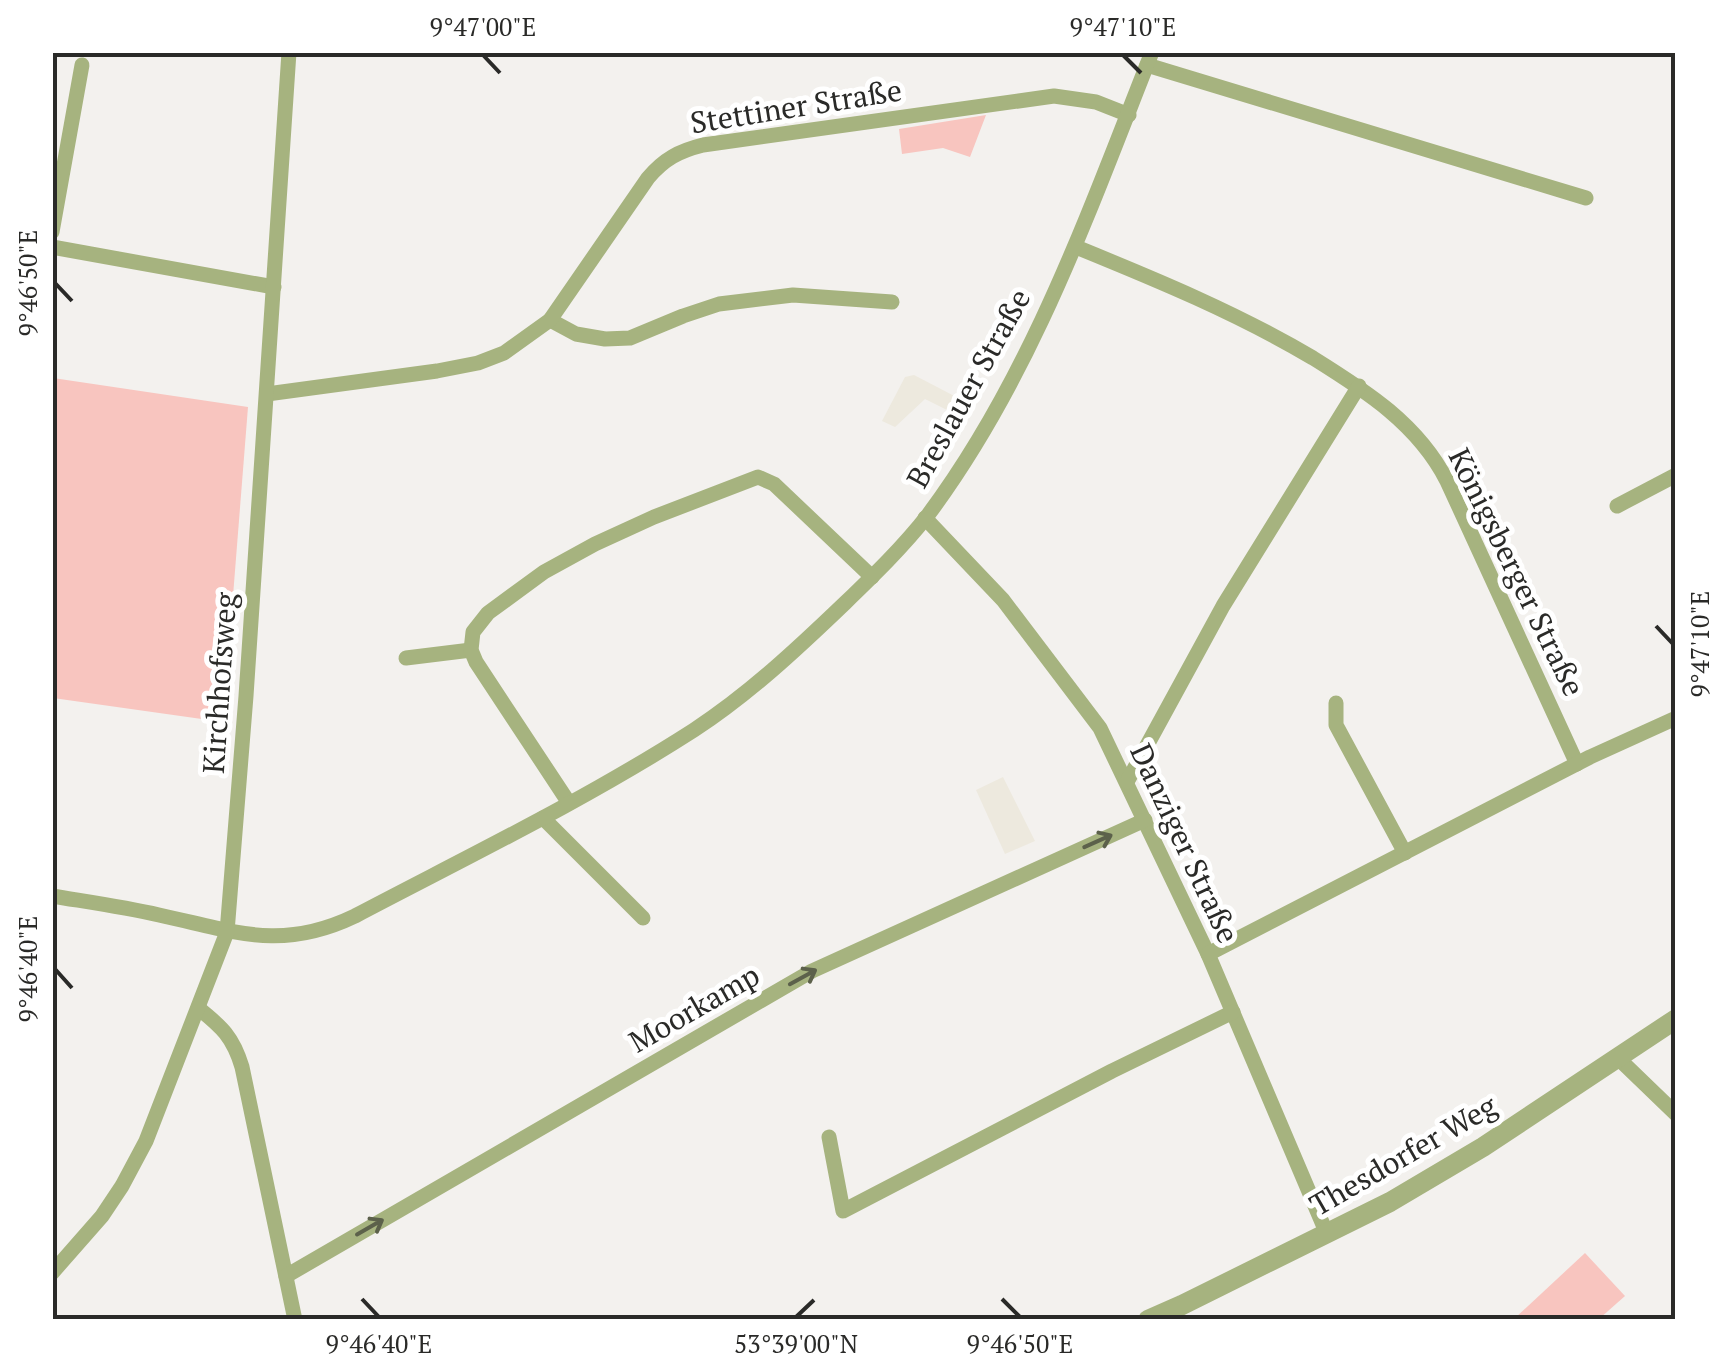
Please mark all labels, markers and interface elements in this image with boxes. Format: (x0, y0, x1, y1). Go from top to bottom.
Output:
text: 9°47'00"E (430, 10, 536, 43)
text: 9°47'10"E (1070, 10, 1176, 43)
street label: Stettiner Straße (687, 70, 905, 142)
text: 9°46'50"E (11, 230, 44, 336)
street label: Breslauer Straße (897, 281, 1039, 495)
street label: Königsberger Straße (1440, 441, 1594, 703)
street label: Kirchhofsweg (193, 590, 245, 775)
text: 9°47'10"E (1683, 591, 1716, 697)
street label: Danziger Straße (1121, 737, 1249, 949)
one-way arrow (1082, 831, 1113, 849)
text: 9°46'40"E (11, 916, 44, 1022)
street label: Moorkamp (622, 955, 766, 1061)
one-way arrow (788, 966, 817, 986)
street label: Thesdorfer Weg (1302, 1085, 1505, 1225)
one-way arrow (355, 1217, 384, 1237)
text: 9°46'40"E (326, 1327, 432, 1360)
text: 53°39'00"N (734, 1327, 858, 1360)
text: 9°46'50"E (967, 1327, 1073, 1360)

